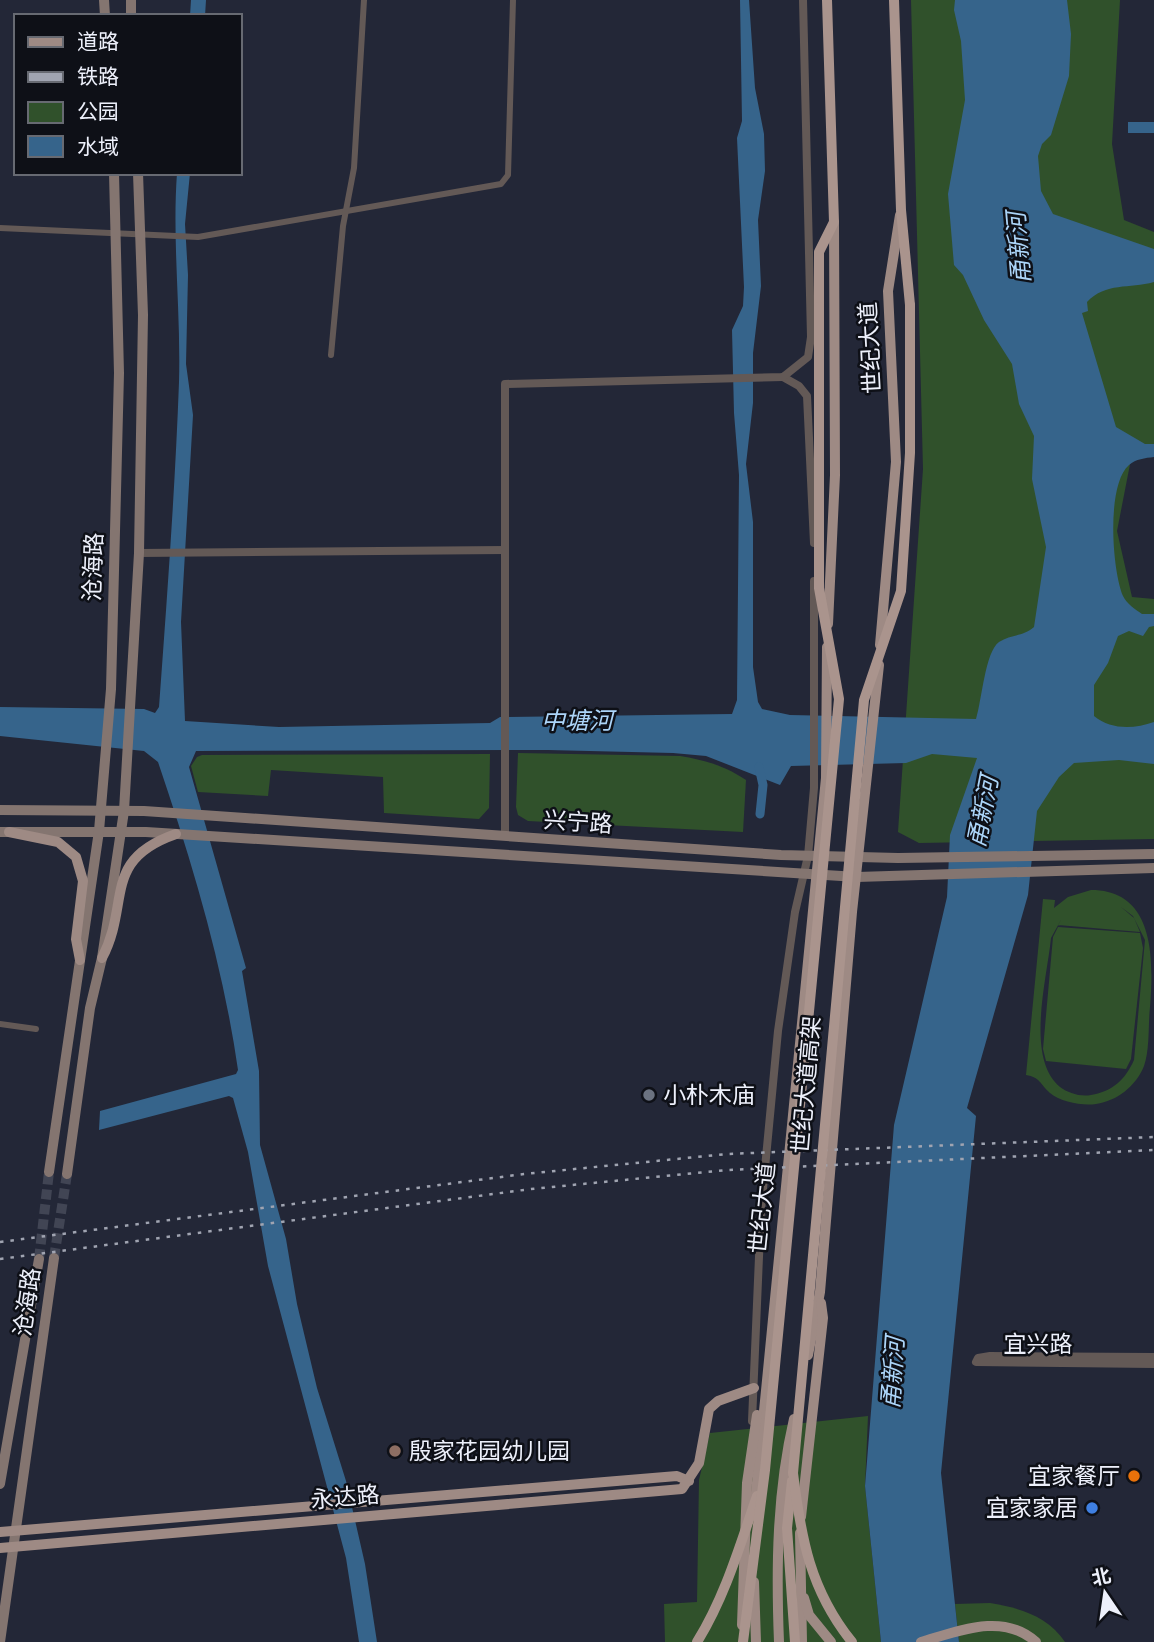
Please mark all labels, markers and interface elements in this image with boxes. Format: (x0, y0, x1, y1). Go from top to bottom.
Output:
legend (14, 14, 242, 175)
text: 道路 (77, 27, 119, 56)
text: 铁路 (77, 62, 119, 91)
text: 公园 (77, 97, 119, 126)
text: 水域 (77, 132, 119, 161)
water label: 甬新河 (999, 207, 1038, 285)
street label: 世纪大道 (852, 301, 888, 395)
street label: 沧海路 (76, 532, 110, 602)
water label: 中塘河 (541, 704, 617, 737)
water label: 甬新河 (959, 769, 1006, 850)
street label: 兴宁路 (542, 804, 614, 840)
street label: 世纪大道高架 (784, 1015, 828, 1155)
place label: 小朴木庙 (663, 1079, 755, 1111)
marker: 小朴木庙 (641, 1087, 657, 1103)
street label: 世纪大道 (741, 1161, 783, 1255)
street label: 沧海路 (6, 1266, 48, 1338)
street label: 宜兴路 (1004, 1328, 1073, 1360)
water label: 甬新河 (874, 1332, 912, 1410)
place label: 殷家花园幼儿园 (409, 1435, 570, 1467)
marker: 殷家花园幼儿园 (387, 1443, 403, 1459)
place label: 宜家餐厅 (1028, 1460, 1120, 1492)
marker: 宜家餐厅 (1126, 1468, 1142, 1484)
street label: 永达路 (309, 1478, 381, 1516)
place label: 宜家家居 (986, 1492, 1078, 1524)
marker: 宜家家居 (1084, 1500, 1100, 1516)
north arrow (1070, 1558, 1140, 1628)
text: 北 (1089, 1562, 1114, 1592)

